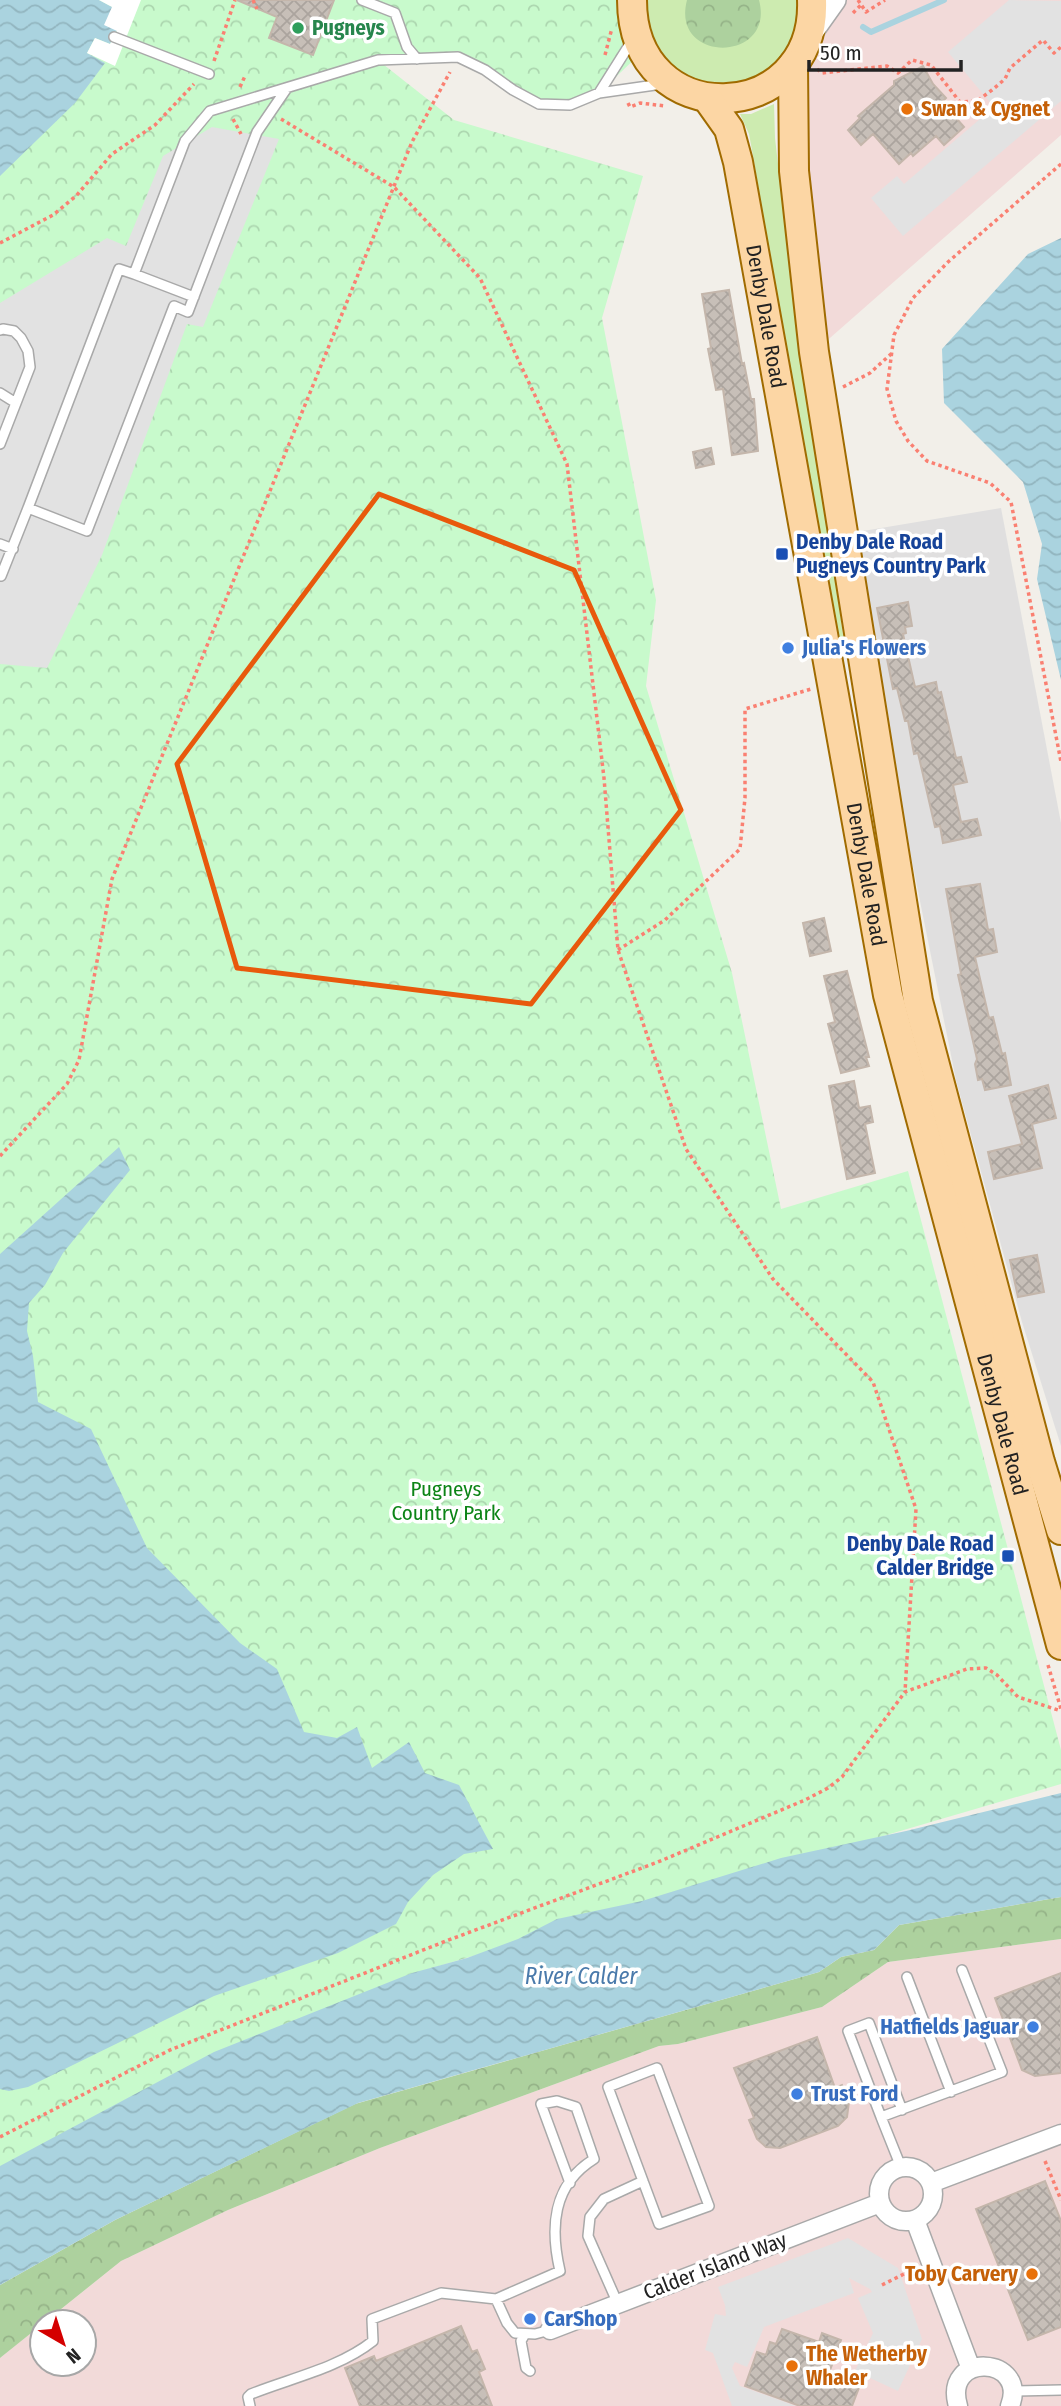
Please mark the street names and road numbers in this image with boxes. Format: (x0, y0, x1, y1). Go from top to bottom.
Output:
street label: Denby Dale Road (740, 242, 791, 390)
street label: Denby Dale Road (841, 800, 892, 948)
street label: Denby Dale Road (971, 1351, 1034, 1498)
street label: Calder Island Way (639, 2226, 791, 2305)

